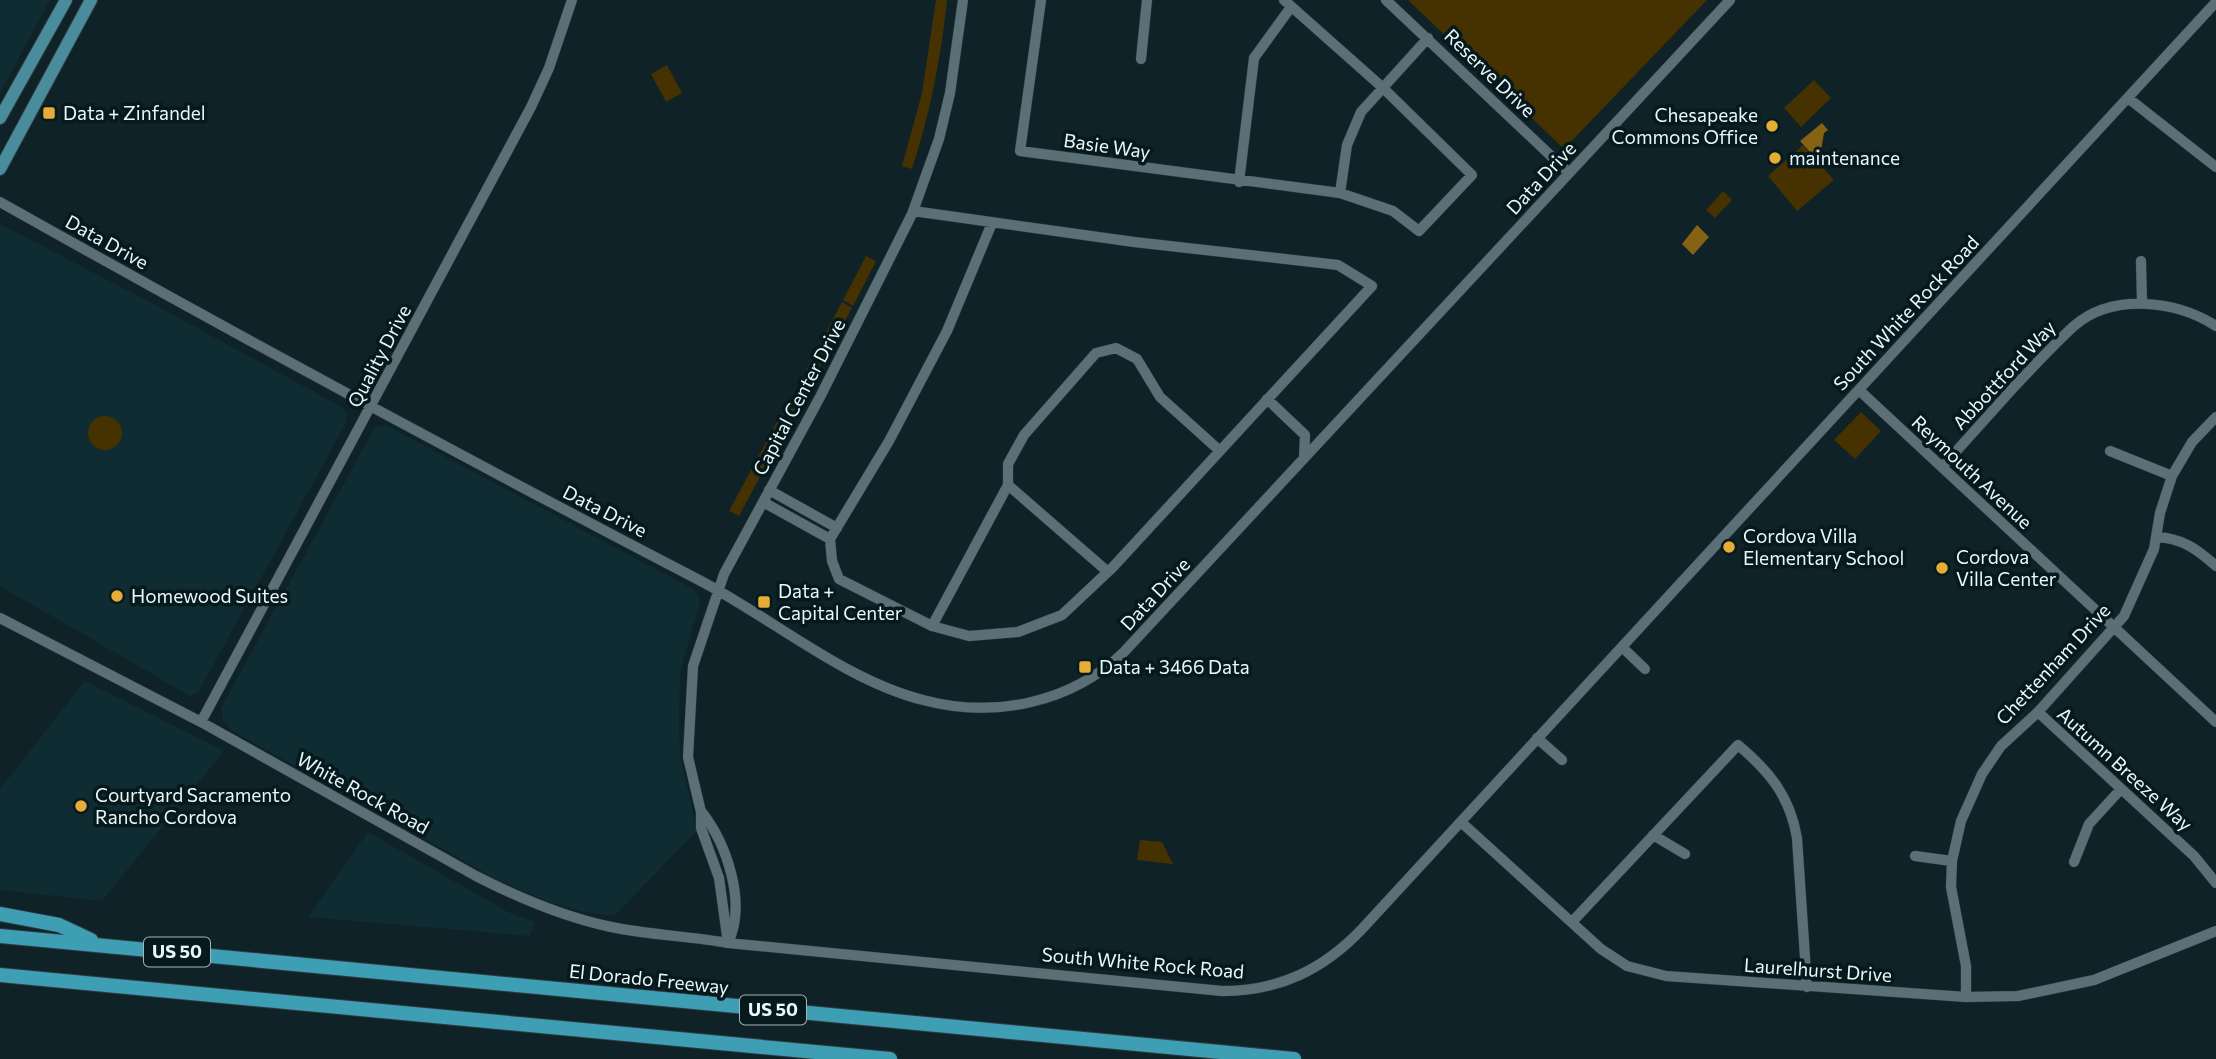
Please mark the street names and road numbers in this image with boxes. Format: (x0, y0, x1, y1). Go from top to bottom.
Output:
street label: Reserve Drive (1440, 24, 1541, 122)
street label: Basie Way (1062, 128, 1152, 163)
street label: Data Drive (1501, 136, 1580, 219)
street label: Data Drive (62, 209, 153, 274)
street label: South White Rock Road (1828, 231, 1983, 395)
street label: Quality Drive (342, 301, 415, 411)
street label: Capital Center Drive (748, 315, 850, 479)
street label: Abbottford Way (1947, 315, 2060, 434)
street label: Reymouth Avenue (1907, 410, 2037, 533)
street label: Data Drive (559, 480, 651, 542)
street label: Data Drive (1115, 552, 1194, 635)
street label: Chettenham Drive (1991, 598, 2115, 729)
street label: Autumn Breeze Way (2053, 702, 2198, 835)
street label: White Rock Road (293, 747, 433, 838)
road number: US 50 (144, 937, 210, 967)
street label: South White Rock Road (1041, 942, 1245, 983)
street label: Laurelhurst Drive (1743, 953, 1893, 986)
street label: El Dorado Freeway (568, 959, 730, 998)
road number: US 50 (740, 995, 806, 1024)

